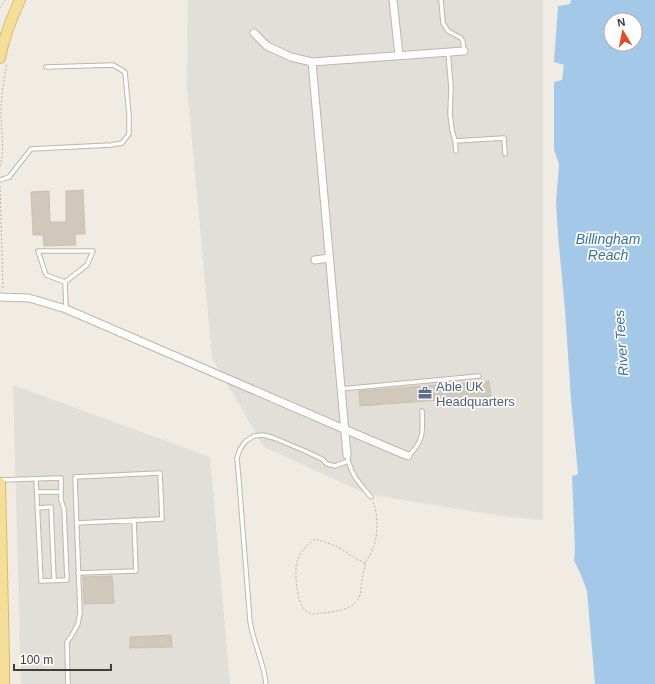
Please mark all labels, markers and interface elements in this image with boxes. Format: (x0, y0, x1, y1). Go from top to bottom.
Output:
north arrow (603, 12, 643, 52)
text: N (616, 16, 626, 29)
water label: Billingham Reach (576, 231, 641, 263)
water label: River Tees (611, 309, 631, 377)
place label: Able UK Headquarters (436, 379, 515, 409)
office icon: Able UK Headquarters (417, 385, 433, 401)
scale bar (14, 646, 111, 672)
text: 100 m (20, 653, 53, 667)

